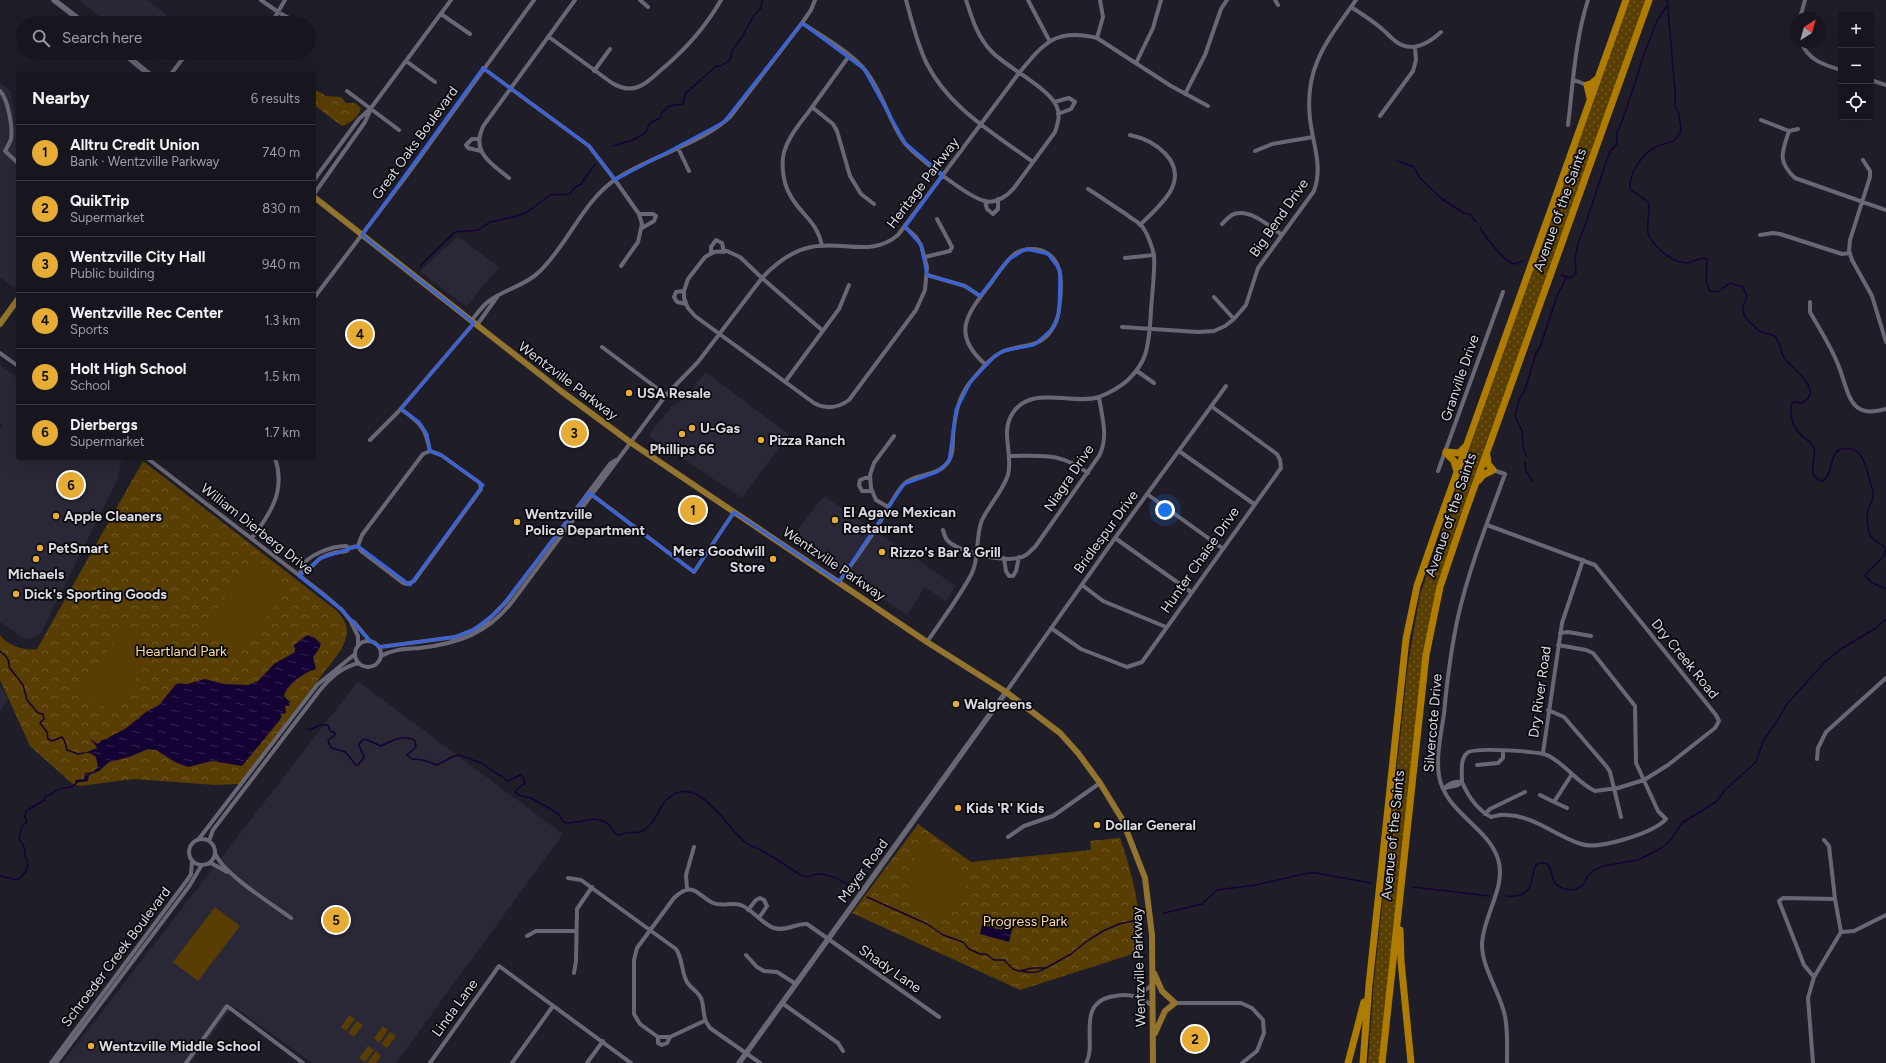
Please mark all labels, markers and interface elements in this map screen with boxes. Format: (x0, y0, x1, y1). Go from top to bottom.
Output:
north arrow (1790, 12, 1826, 48)
map controls (1838, 12, 1874, 120)
button: + (1838, 12, 1874, 48)
search box (16, 16, 316, 60)
icon: search (30, 27, 52, 49)
text: Search here (62, 29, 142, 47)
button: − (1838, 48, 1874, 84)
street label: Great Oaks Boulevard (368, 83, 462, 203)
button: locate (1838, 84, 1874, 120)
text: Nearby (32, 88, 90, 108)
text: 6 results (251, 91, 300, 106)
street label: Heritage Parkway (883, 134, 963, 232)
text: Alltru Credit Union (70, 136, 199, 154)
text: 1 (42, 145, 48, 160)
text: 740 m (262, 145, 300, 160)
street label: Avenue of the Saints (1530, 146, 1590, 274)
text: Bank · Wentzville Parkway (70, 154, 219, 169)
street label: Big Bend Drive (1246, 175, 1312, 260)
text: QuikTrip (70, 192, 129, 210)
text: 2 (41, 201, 49, 216)
text: 830 m (262, 201, 300, 216)
text: Supermarket (70, 210, 145, 225)
text: Wentzville City Hall (70, 248, 205, 266)
text: 3 (41, 257, 49, 272)
text: 940 m (262, 257, 300, 272)
text: Public building (70, 266, 155, 281)
text: Wentzville Rec Center (70, 304, 223, 322)
text: 4 (41, 313, 49, 328)
text: 1.3 km (264, 313, 300, 328)
pin: 4 (347, 319, 373, 349)
text: Sports (70, 322, 109, 337)
street label: Granville Drive (1437, 332, 1483, 424)
street label: Wentzville Parkway (515, 338, 622, 424)
text: Holt High School (70, 360, 187, 378)
text: 5 (41, 369, 49, 384)
text: 1.5 km (264, 369, 300, 384)
text: School (70, 378, 110, 393)
place label: USA Resale (637, 385, 711, 402)
marker: USA Resale (624, 388, 634, 398)
text: Dierbergs (70, 416, 137, 434)
pin: 3 (561, 418, 587, 448)
place label: U-Gas (700, 420, 740, 437)
marker: U-Gas (687, 423, 697, 433)
text: 6 (41, 425, 49, 440)
text: 1.7 km (264, 425, 300, 440)
marker: Phillips 66 (677, 429, 687, 439)
place label: Pizza Ranch (769, 432, 845, 449)
text: Supermarket (70, 434, 145, 449)
marker: Pizza Ranch (756, 435, 766, 445)
place label: Phillips 66 (649, 441, 715, 458)
street label: Niagra Drive (1040, 441, 1098, 515)
street label: Avenue of the Saints (1422, 451, 1480, 579)
pin: 6 (58, 470, 84, 500)
street label: William Dierberg Drive (197, 480, 317, 579)
street label: Bridlespur Drive (1070, 487, 1142, 577)
pin: 1 (680, 495, 706, 525)
your location (1155, 500, 1175, 520)
street label: Hunter Chaise Drive (1157, 503, 1243, 616)
place label: El Agave Mexican Restaurant (843, 504, 956, 537)
place label: Wentzville Police Department (525, 506, 646, 539)
place label: Apple Cleaners (64, 508, 162, 525)
marker: Apple Cleaners (51, 511, 61, 521)
marker: El Agave Mexican Restaurant (830, 515, 840, 525)
marker: Wentzville Police Department (512, 517, 522, 527)
street label: Wentzville Parkway (779, 523, 889, 605)
place label: PetSmart (48, 540, 109, 557)
marker: PetSmart (35, 543, 45, 553)
place label: Mers Goodwill Store (673, 543, 765, 576)
place label: Rizzo's Bar & Grill (890, 544, 1001, 561)
marker: Rizzo's Bar & Grill (877, 547, 887, 557)
marker: Michaels (31, 554, 41, 564)
marker: Mers Goodwill Store (768, 554, 778, 564)
place label: Michaels (8, 566, 65, 583)
place label: Dick's Sporting Goods (24, 586, 167, 603)
marker: Dick's Sporting Goods (11, 589, 21, 599)
street label: Dry Creek Road (1648, 616, 1722, 702)
park label: Heartland Park (135, 643, 227, 660)
street label: Dry River Road (1525, 645, 1555, 739)
street label: Silvercote Drive (1420, 673, 1446, 773)
place label: Walgreens (964, 696, 1032, 713)
marker: Walgreens (951, 699, 961, 709)
street label: Avenue of the Saints (1378, 769, 1408, 901)
place label: Kids 'R' Kids (966, 800, 1045, 817)
marker: Kids 'R' Kids (953, 803, 963, 813)
place label: Dollar General (1105, 817, 1196, 834)
marker: Dollar General (1092, 820, 1102, 830)
street label: Meyer Road (834, 836, 892, 906)
street label: Schroeder Creek Boulevard (58, 884, 174, 1030)
pin: 5 (323, 905, 349, 935)
street label: Wentzville Parkway (1128, 906, 1150, 1027)
park label: Progress Park (983, 913, 1068, 930)
street label: Shady Lane (855, 941, 925, 997)
street label: Linda Lane (428, 976, 482, 1040)
pin: 2 (1182, 1024, 1208, 1054)
place label: Wentzville Middle School (99, 1038, 260, 1055)
marker: Wentzville Middle School (86, 1041, 96, 1051)

